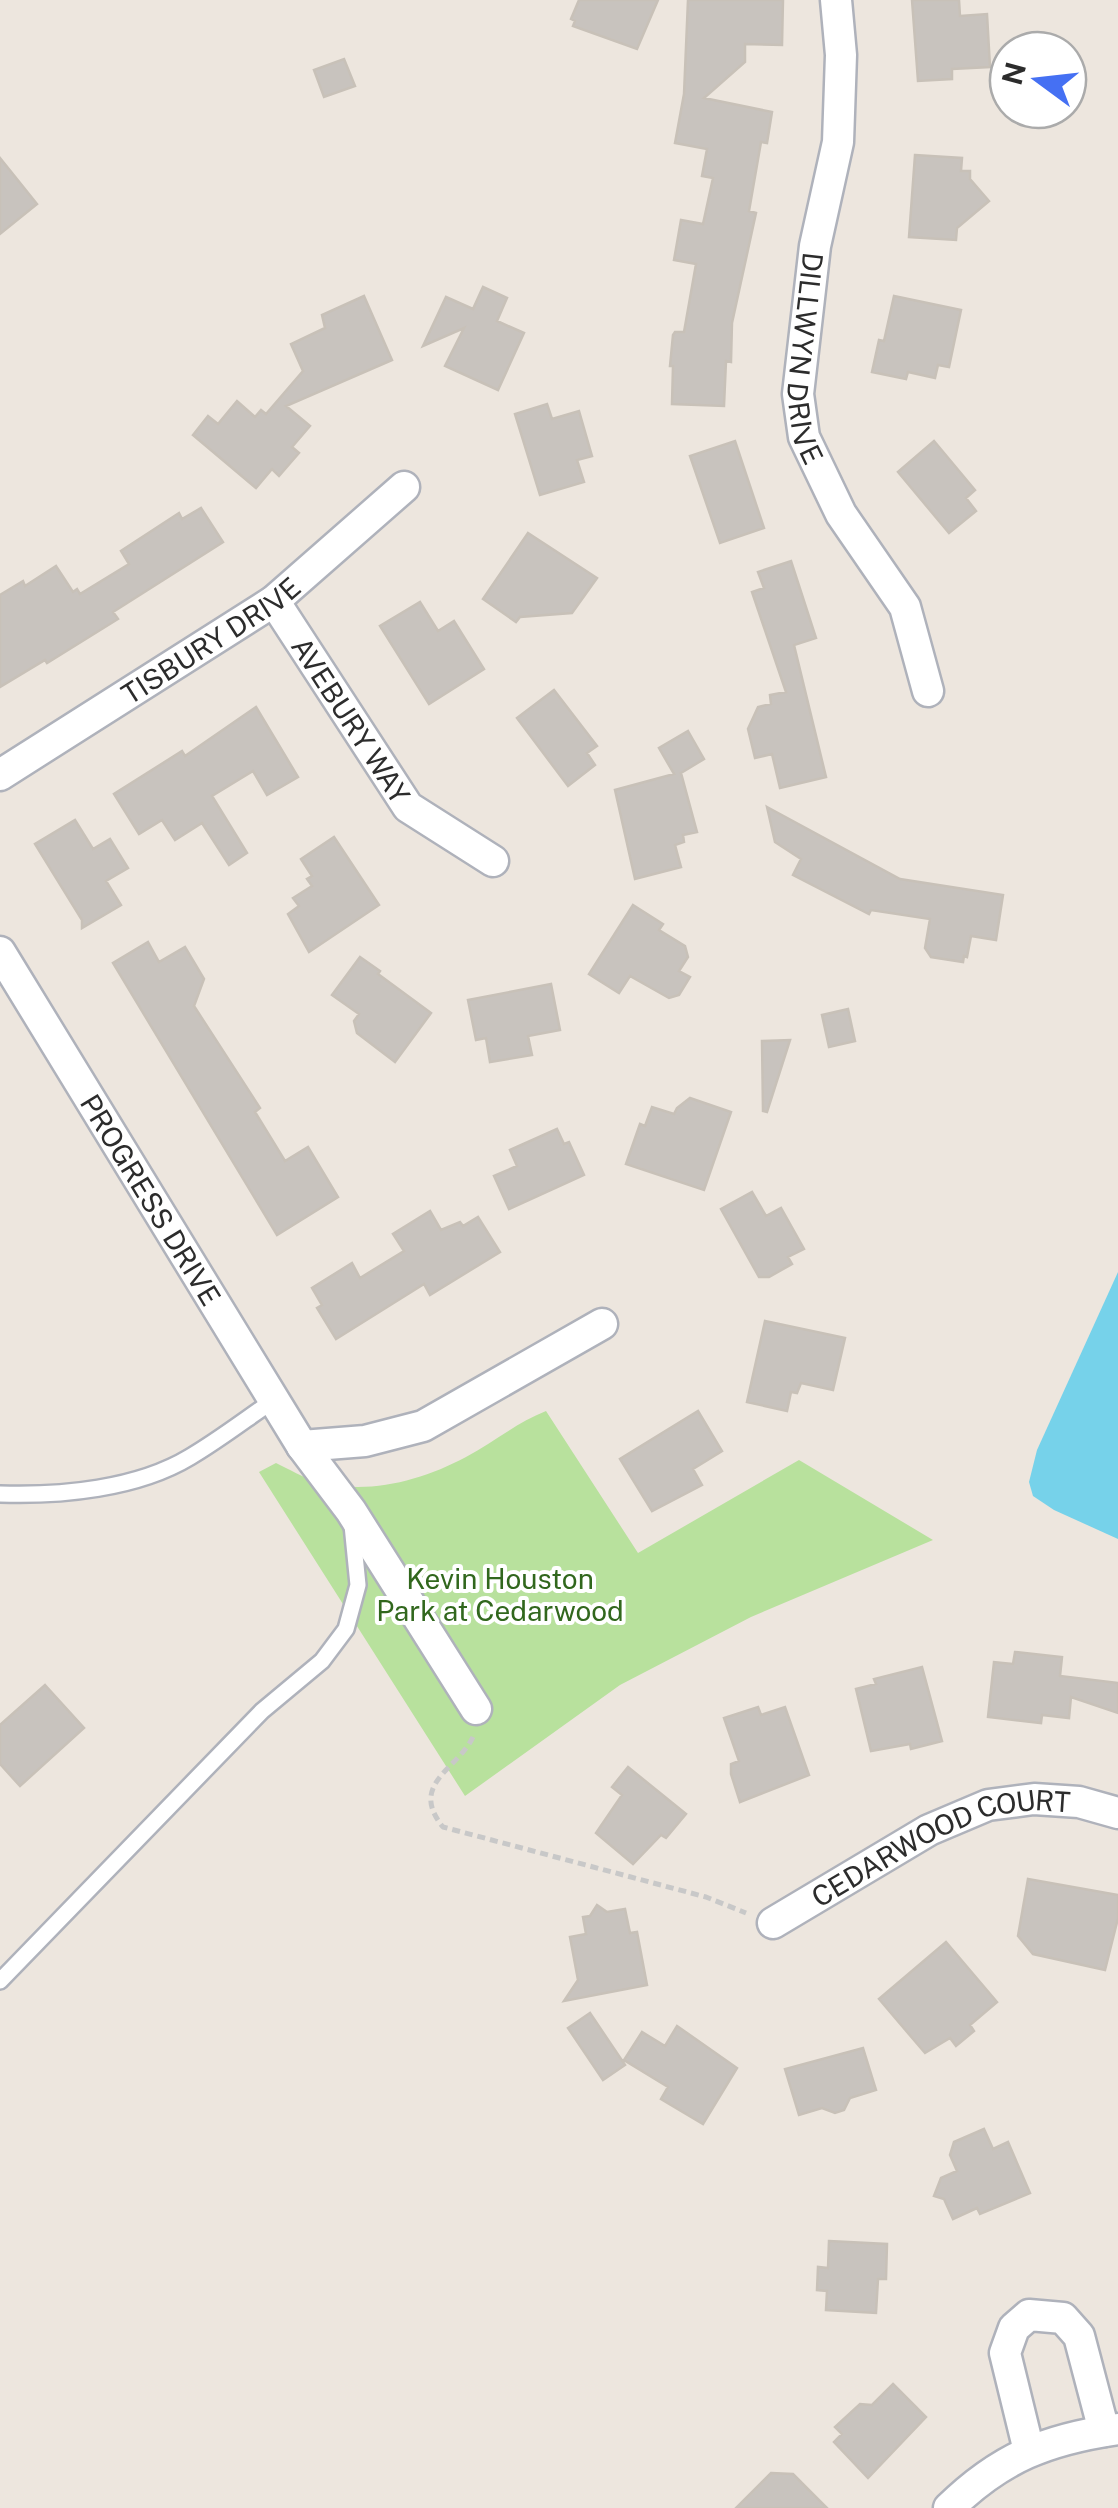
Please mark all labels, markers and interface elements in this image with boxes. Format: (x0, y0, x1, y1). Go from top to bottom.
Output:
north arrow (988, 30, 1088, 130)
text: N (995, 59, 1032, 88)
street label: DILLWYN DRIVE (781, 251, 831, 469)
street label: TISBURY DRIVE (115, 570, 306, 710)
street label: AVEBURY WAY (285, 631, 417, 809)
street label: PROGRESS DRIVE (74, 1088, 228, 1311)
park label: Kevin Houston Park at Cedarwood (376, 1562, 624, 1627)
street label: CEDARWOOD COURT (805, 1782, 1072, 1913)

